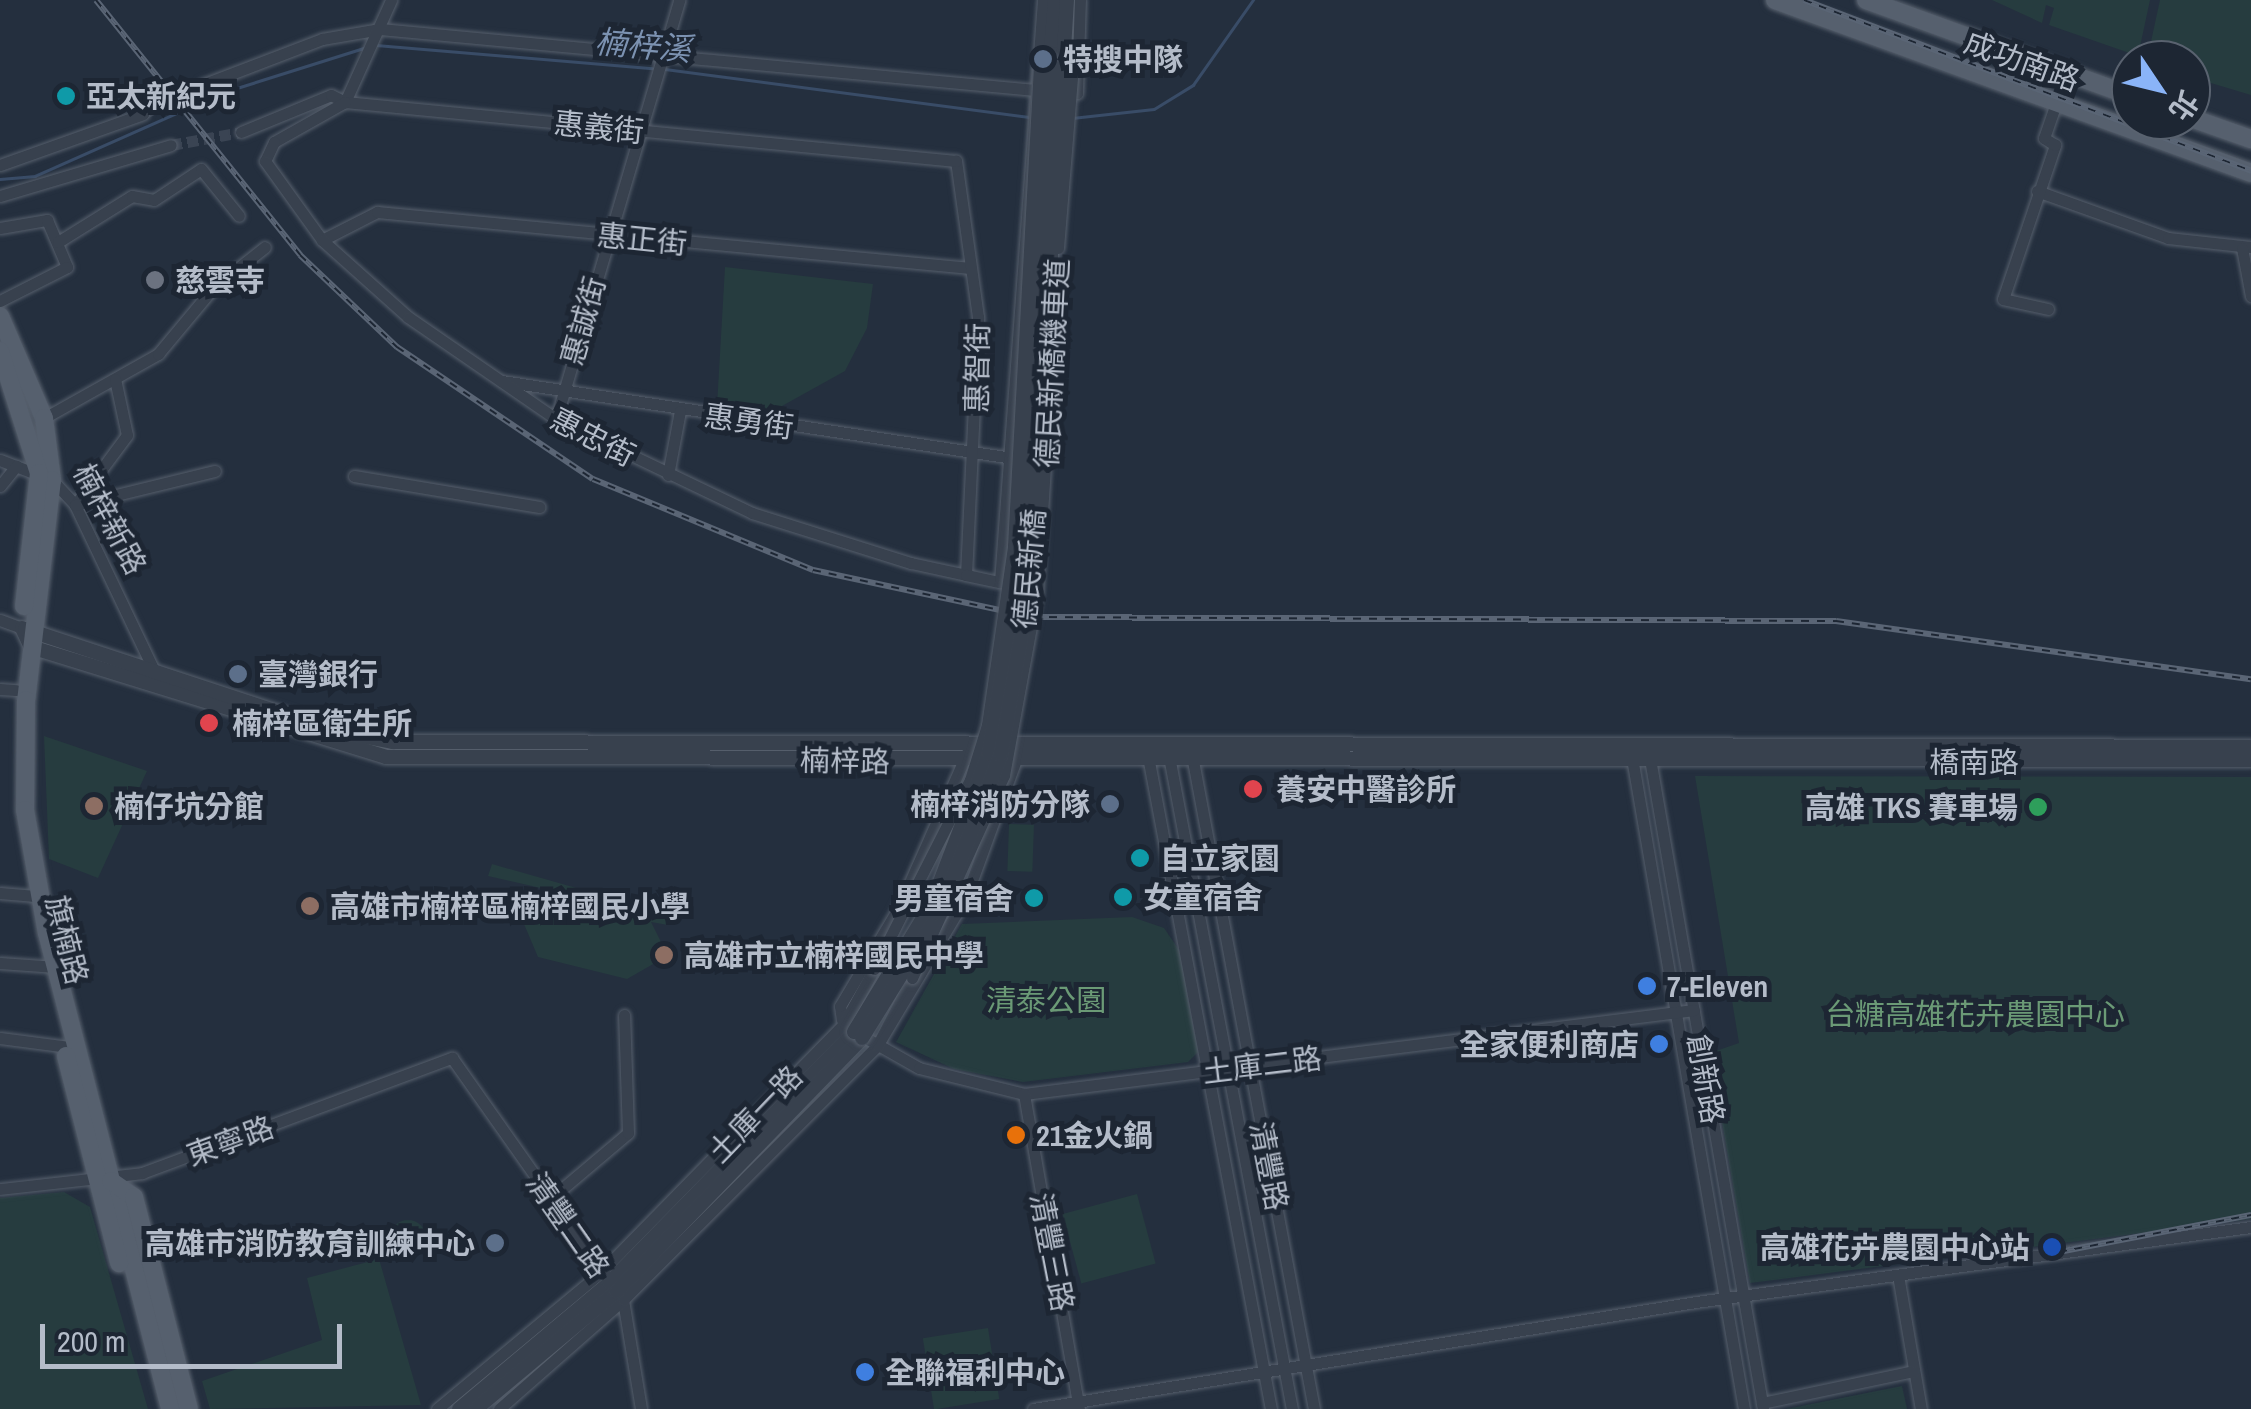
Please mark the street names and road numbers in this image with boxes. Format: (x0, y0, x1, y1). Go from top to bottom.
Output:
street label: 成功南路 (1959, 24, 2085, 98)
street label: 惠義街 (552, 104, 646, 150)
street label: 惠正街 (595, 216, 689, 262)
street label: 德民新橋機車道 (1029, 257, 1075, 469)
street label: 惠誠街 (553, 273, 613, 369)
street label: 惠智街 (958, 323, 996, 413)
street label: 惠勇街 (702, 397, 796, 445)
street label: 惠忠街 (545, 401, 641, 473)
street label: 楠梓新路 (66, 458, 154, 580)
street label: 德民新橋 (1006, 508, 1052, 630)
street label: 楠梓路 (800, 742, 890, 780)
street label: 橋南路 (1929, 744, 2019, 780)
street label: 旗楠路 (39, 892, 95, 988)
street label: 創新路 (1680, 1032, 1732, 1126)
street label: 土庫二路 (1200, 1040, 1324, 1090)
street label: 土庫一路 (700, 1058, 810, 1170)
street label: 東寧路 (182, 1109, 278, 1173)
street label: 清豐路 (1243, 1118, 1295, 1214)
street label: 清豐二路 (519, 1166, 617, 1284)
street label: 清豐三路 (1023, 1190, 1081, 1314)

